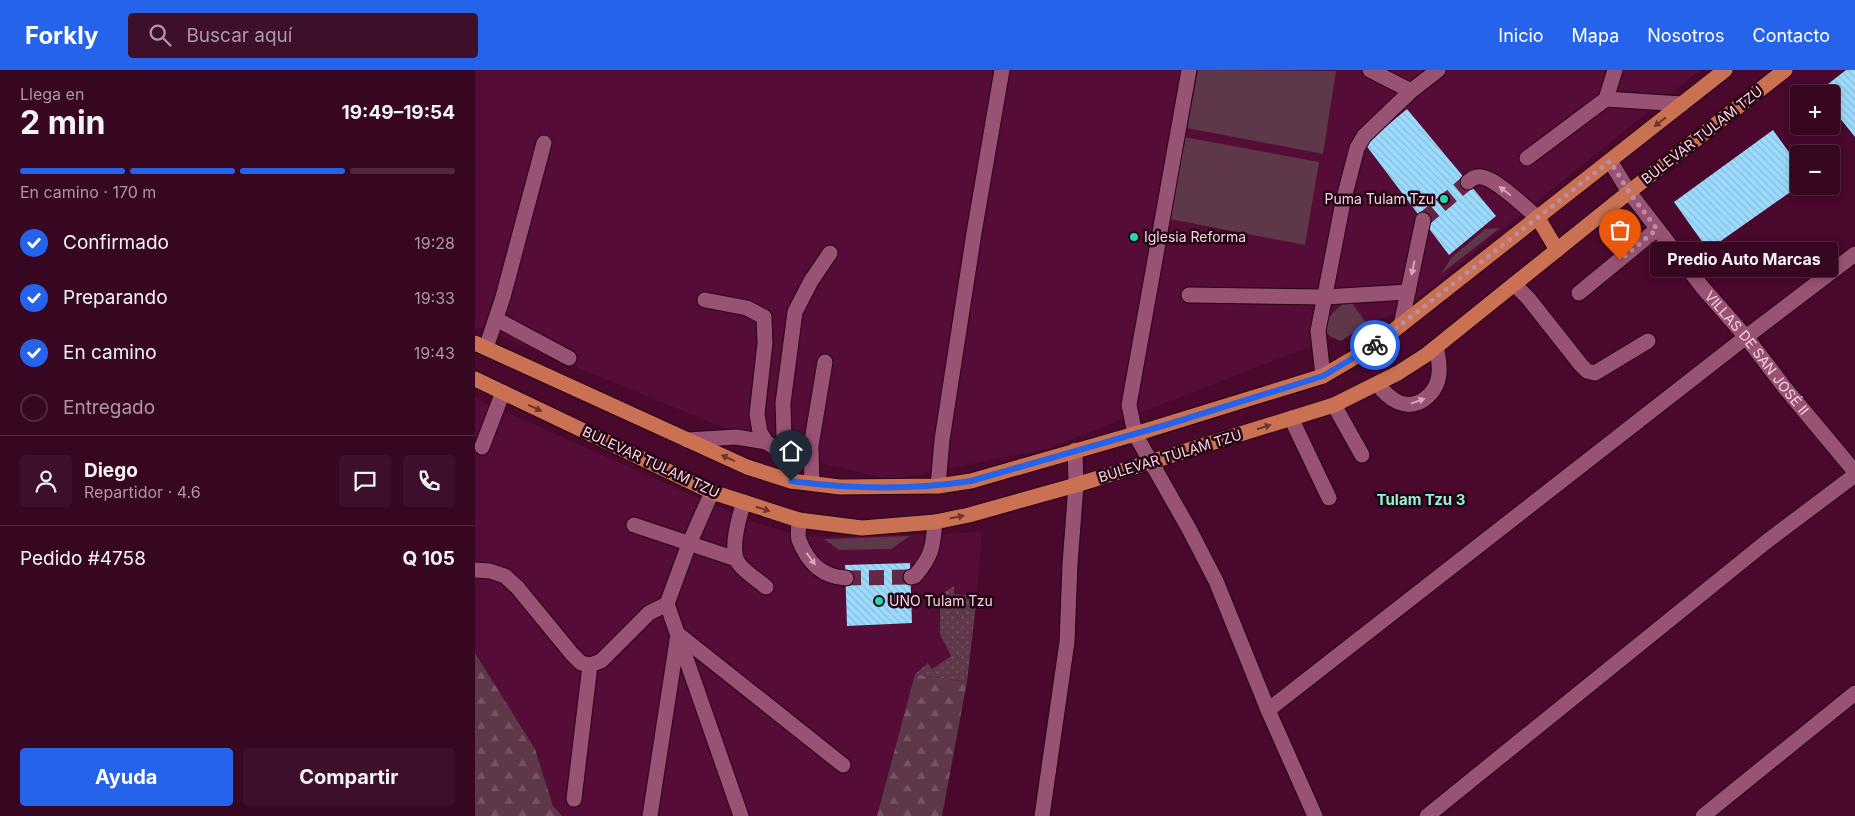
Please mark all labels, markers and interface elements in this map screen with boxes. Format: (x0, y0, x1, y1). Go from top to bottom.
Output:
search box (128, 13, 478, 58)
text: Forkly (25, 21, 98, 50)
icon: search (146, 21, 174, 49)
text: Buscar aquí (186, 24, 292, 47)
text: Inicio (1498, 25, 1544, 46)
text: Mapa (1572, 25, 1619, 46)
text: Nosotros (1647, 25, 1725, 46)
text: Contacto (1753, 25, 1830, 46)
street label: BULEVAR TULAM TZU (1638, 82, 1766, 187)
text: Llega en (20, 84, 84, 104)
map controls (1790, 85, 1840, 195)
button: + (1790, 85, 1840, 135)
text: 19:49–19:54 (342, 101, 455, 124)
text: 2 min (20, 103, 106, 142)
one-way arrow (1653, 116, 1666, 127)
button: − (1790, 145, 1840, 195)
text: En camino · 170 m (20, 182, 156, 202)
one-way arrow (1498, 186, 1512, 196)
place label: Puma Tulam Tzu (1325, 190, 1434, 207)
marker: Puma Tulam Tzu (1438, 193, 1450, 205)
pin (1599, 209, 1641, 260)
icon: bag (1606, 216, 1634, 244)
place label: Iglesia Reforma (1144, 228, 1246, 245)
icon: check (20, 229, 48, 257)
text: Confirmado (63, 231, 169, 254)
marker: Iglesia Reforma (1128, 231, 1140, 243)
text: 19:28 (414, 233, 455, 253)
callout: Predio Auto Marcas (1650, 242, 1837, 278)
text: Predio Auto Marcas (1667, 249, 1821, 269)
one-way arrow (1409, 261, 1417, 276)
icon: check (20, 284, 48, 312)
text: Preparando (63, 286, 168, 309)
street label: VILLAS DE SAN JOSÉ II (1702, 287, 1813, 418)
text: 19:33 (414, 288, 455, 308)
courier (1350, 320, 1400, 370)
icon: bike (1361, 331, 1389, 359)
icon: check (20, 339, 48, 367)
text: En camino (63, 341, 157, 364)
text: 19:43 (414, 343, 455, 363)
text: Entregado (63, 396, 155, 419)
one-way arrow (1411, 397, 1426, 405)
one-way arrow (528, 404, 542, 412)
street label: BULEVAR TULAM TZU (580, 422, 722, 501)
one-way arrow (1257, 422, 1272, 430)
street label: BULEVAR TULAM TZU (1096, 426, 1244, 485)
pin (770, 430, 812, 481)
icon: home (777, 437, 805, 465)
one-way arrow (721, 454, 735, 462)
button: person (20, 455, 72, 507)
button: chat (339, 455, 391, 507)
button: phone (403, 455, 455, 507)
text: Diego (84, 459, 138, 482)
text: Repartidor · 4.6 (84, 482, 201, 502)
district label: Tulam Tzu 3 (1377, 490, 1465, 509)
one-way arrow (756, 505, 771, 513)
one-way arrow (950, 513, 965, 521)
text: Pedido #4758 (20, 547, 146, 570)
text: Q 105 (403, 547, 455, 570)
one-way arrow (806, 552, 816, 566)
place label: UNO Tulam Tzu (889, 592, 993, 609)
marker: UNO Tulam Tzu (873, 595, 885, 607)
button: Ayuda (20, 748, 233, 806)
button: Compartir (243, 748, 455, 806)

